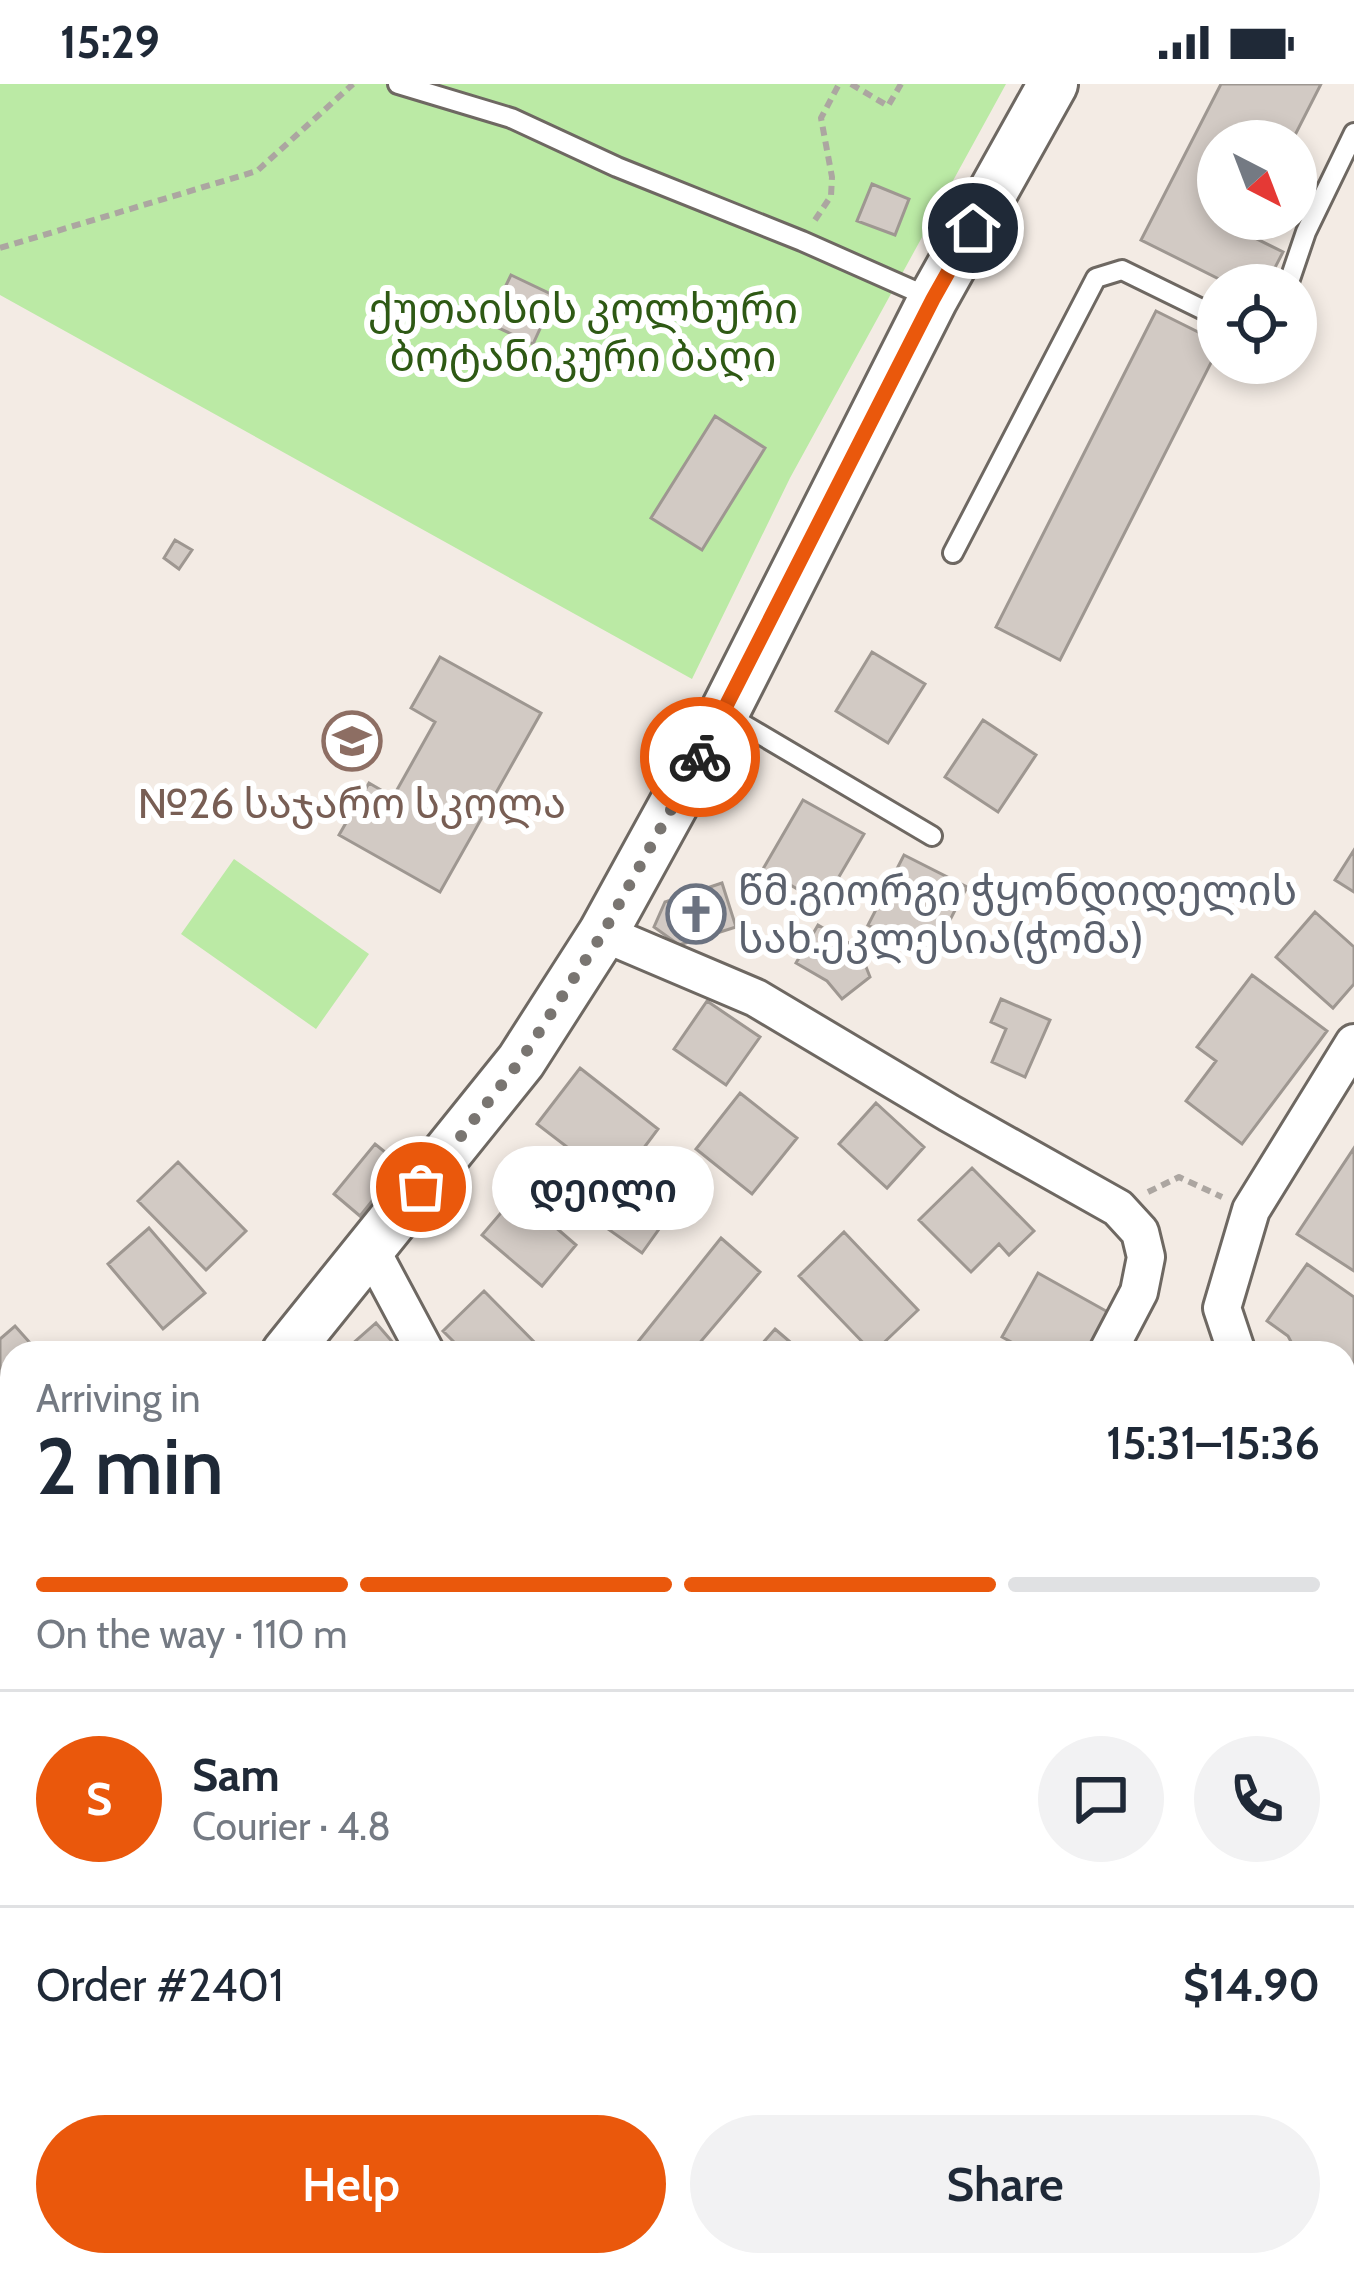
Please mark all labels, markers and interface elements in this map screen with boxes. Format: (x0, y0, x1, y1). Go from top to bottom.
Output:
text: 15:29 (60, 15, 160, 69)
north arrow (1197, 120, 1317, 240)
map controls (1197, 120, 1317, 384)
pin (922, 177, 1024, 279)
icon: home (940, 195, 1006, 261)
button: locate (1197, 264, 1317, 384)
park label: ქუთაისის კოლხური ბოტანიკური ბაღი (368, 282, 798, 382)
courier (640, 697, 760, 817)
school or university icon: №26 საჯარო სკოლა (321, 710, 383, 772)
icon: bike (667, 724, 733, 790)
place label: №26 საჯარო სკოლა (138, 777, 566, 829)
place label: წმ.გიორგი ჭყონდიდელის სახ.ეკლესია(ჭომა) (738, 864, 1297, 964)
church icon: წმ.გიორგი ჭყონდიდელის სახ.ეკლესია(ჭომა) (665, 883, 727, 945)
pin (370, 1136, 472, 1238)
callout: დეილი (493, 1145, 715, 1229)
icon: bag (388, 1154, 454, 1220)
text: დეილი (529, 1164, 677, 1212)
text: Arriving in (36, 1374, 200, 1422)
text: 15:31–15:36 (1106, 1416, 1320, 1470)
text: 2 min (36, 1419, 224, 1514)
text: On the way · 110 m (36, 1610, 348, 1658)
button: chat (1038, 1736, 1164, 1862)
button: phone (1194, 1736, 1320, 1862)
text: Sam (192, 1748, 280, 1802)
text: S (86, 1772, 112, 1826)
text: Courier · 4.8 (192, 1802, 391, 1850)
text: Order #2401 (36, 1958, 284, 2012)
text: $14.90 (1183, 1958, 1320, 2012)
button: Help (36, 2115, 666, 2253)
button: Share (690, 2115, 1320, 2253)

